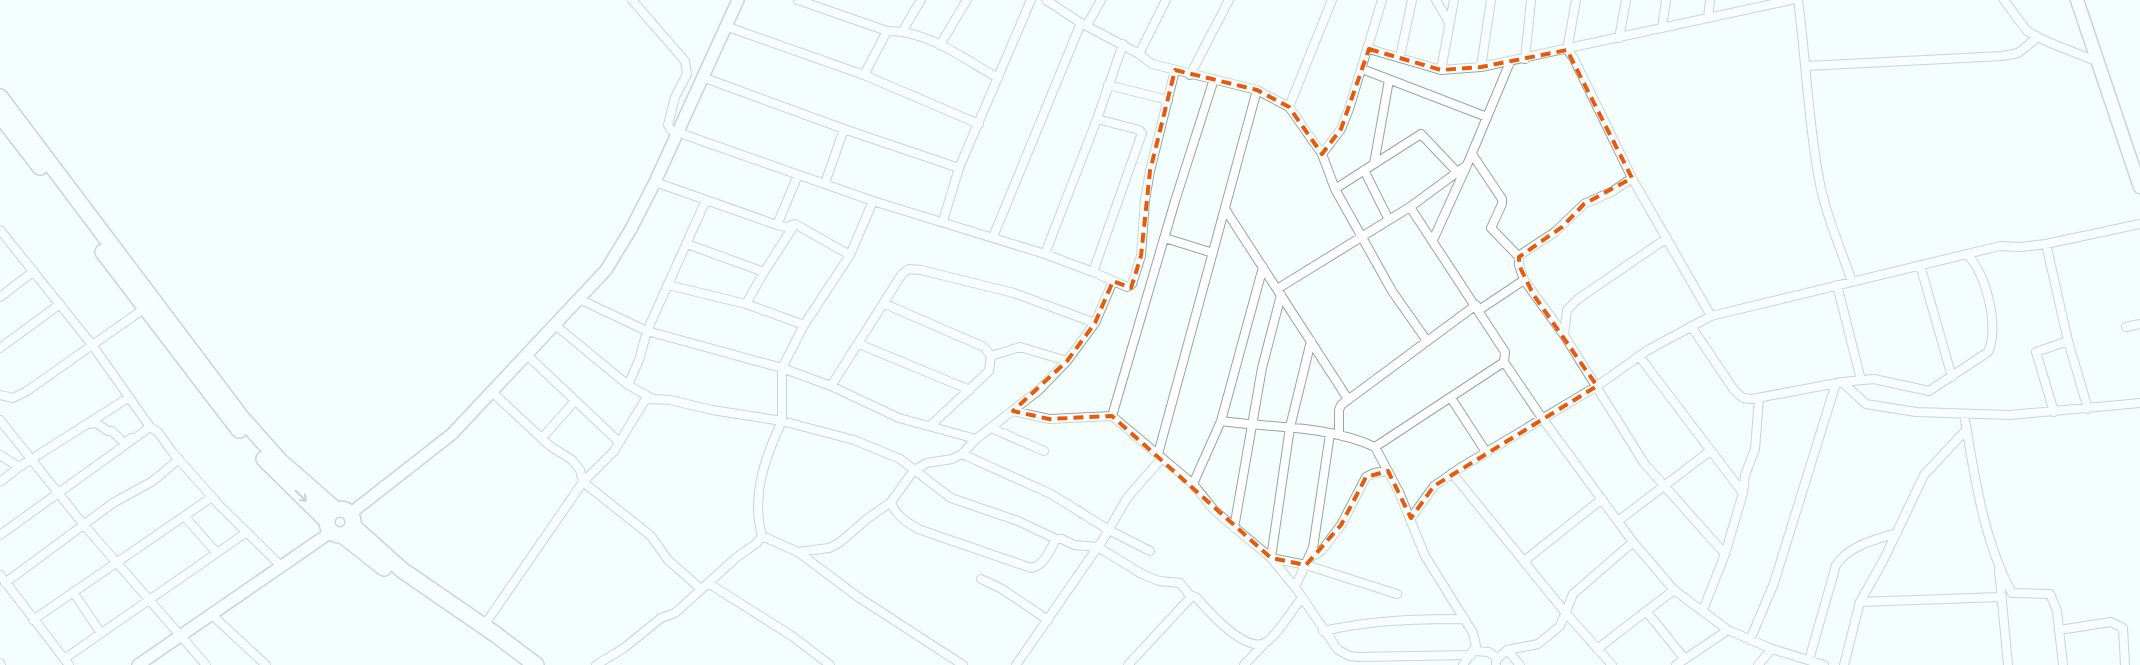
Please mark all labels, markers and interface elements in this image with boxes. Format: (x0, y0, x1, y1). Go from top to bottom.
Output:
one-way arrow (294, 490, 307, 502)

